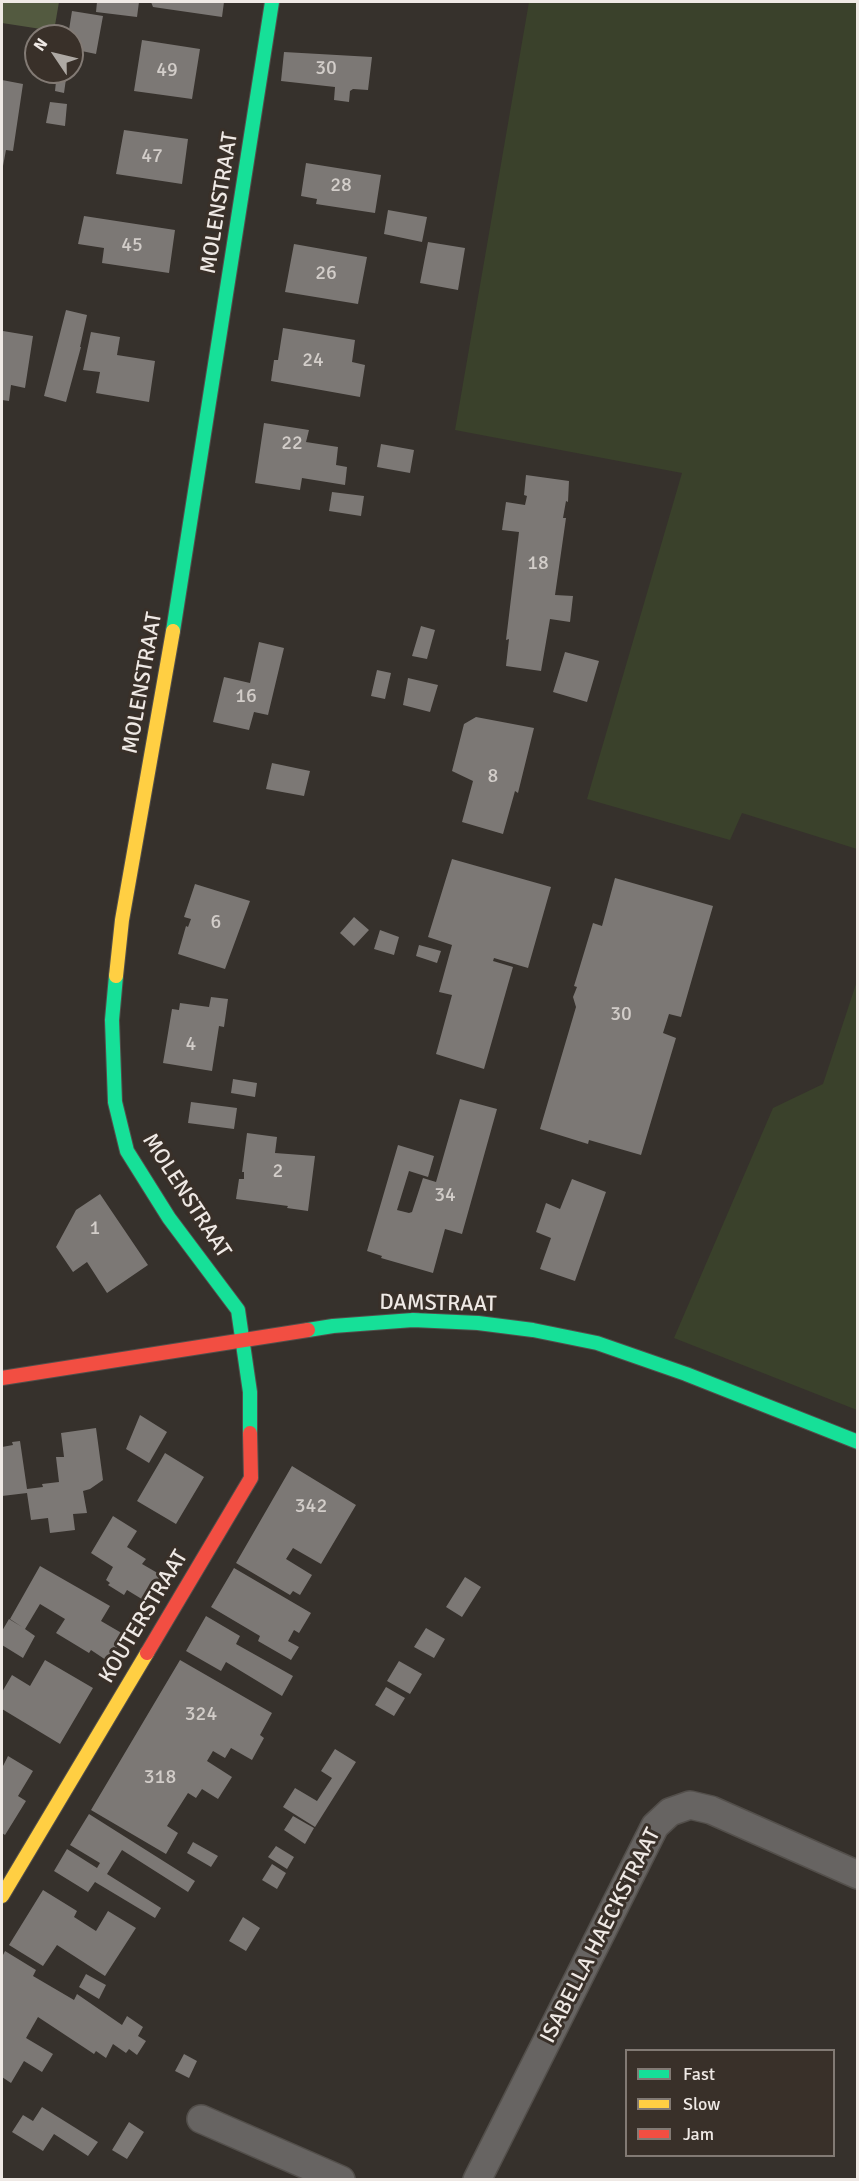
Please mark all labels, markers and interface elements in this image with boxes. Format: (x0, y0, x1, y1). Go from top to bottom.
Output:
north arrow (24, 24, 84, 84)
text: N (30, 35, 52, 55)
house number: 30 (315, 57, 337, 81)
house number: 49 (156, 59, 178, 83)
street label: MOLENSTRAAT (196, 130, 244, 276)
house number: 47 (141, 145, 163, 169)
house number: 28 (330, 174, 352, 198)
house number: 45 (121, 234, 143, 258)
house number: 26 (315, 262, 337, 286)
house number: 24 (302, 349, 324, 373)
house number: 22 (281, 432, 303, 456)
house number: 18 (527, 552, 549, 576)
street label: MOLENSTRAAT (118, 610, 168, 756)
house number: 16 (235, 685, 257, 709)
house number: 8 (488, 765, 498, 789)
house number: 6 (211, 911, 221, 935)
house number: 30 (610, 1003, 632, 1027)
house number: 4 (186, 1033, 196, 1057)
street label: MOLENSTRAAT (136, 1129, 236, 1263)
house number: 2 (273, 1160, 283, 1184)
house number: 34 (434, 1184, 456, 1208)
house number: 1 (90, 1217, 100, 1241)
street label: DAMSTRAAT (379, 1290, 497, 1318)
house number: 342 (295, 1495, 327, 1519)
street label: KOUTERSTRAAT (94, 1546, 194, 1688)
house number: 324 (185, 1703, 217, 1727)
house number: 318 (144, 1766, 176, 1790)
street label: ISABELLA HAECKSTRAAT (535, 1824, 667, 2048)
legend (625, 2049, 835, 2157)
text: Fast (683, 2063, 715, 2085)
text: Slow (683, 2093, 720, 2115)
text: Jam (683, 2123, 714, 2145)

